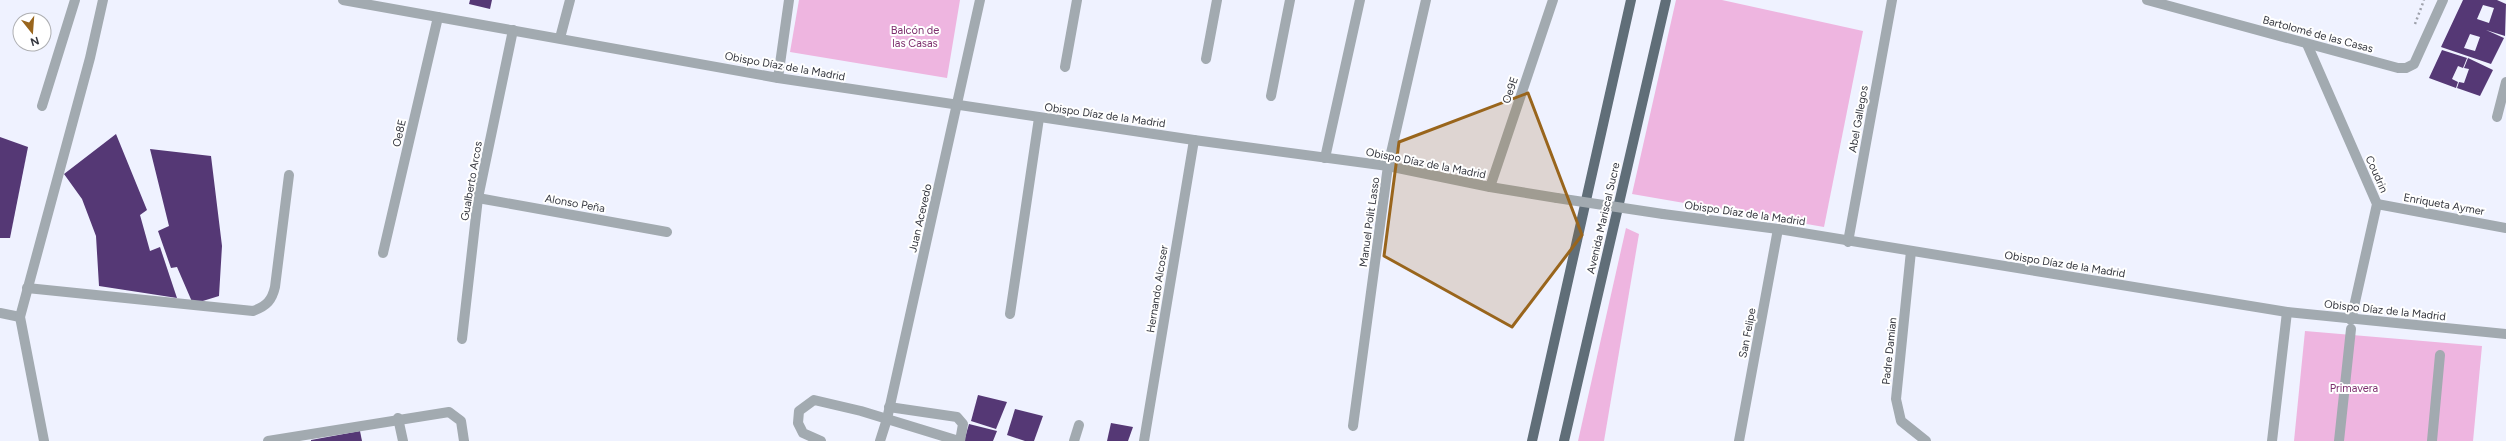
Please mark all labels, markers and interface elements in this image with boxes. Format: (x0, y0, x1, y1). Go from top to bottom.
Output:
north arrow (12, 12, 52, 52)
street label: Bartolomé de las Casas (2261, 13, 2375, 56)
park label: Balcón de las Casas (891, 24, 939, 50)
text: N (29, 34, 41, 49)
street label: Obispo Díaz de la Madrid (724, 49, 846, 83)
street label: Oe9E (1500, 75, 1521, 105)
street label: Abel Gallegos (1846, 85, 1871, 154)
street label: Obispo Díaz de la Madrid (1044, 101, 1166, 130)
street label: Oe8E (390, 118, 409, 148)
street label: Gualberto Arcos (458, 140, 485, 222)
street label: Obispo Díaz de la Madrid (1365, 145, 1487, 182)
street label: Coudrin (2363, 154, 2390, 195)
street label: Avenida Mariscal Sucre (1584, 161, 1623, 275)
street label: Manuel Polit Lasso (1357, 176, 1382, 268)
street label: Juan Acevedo (906, 183, 935, 254)
street label: Enriqueta Aymer (2402, 191, 2486, 218)
street label: Alonso Peña (544, 192, 606, 215)
street label: Obispo Díaz de la Madrid (1684, 199, 1806, 228)
street label: Hernando Alcoser (1144, 244, 1171, 334)
street label: Obispo Díaz de la Madrid (2004, 249, 2126, 280)
street label: Obispo Díaz de la Madrid (2324, 298, 2446, 323)
street label: San Felipe (1736, 307, 1759, 359)
street label: Padre Damian (1879, 317, 1899, 385)
park label: Primavera (2330, 382, 2378, 395)

